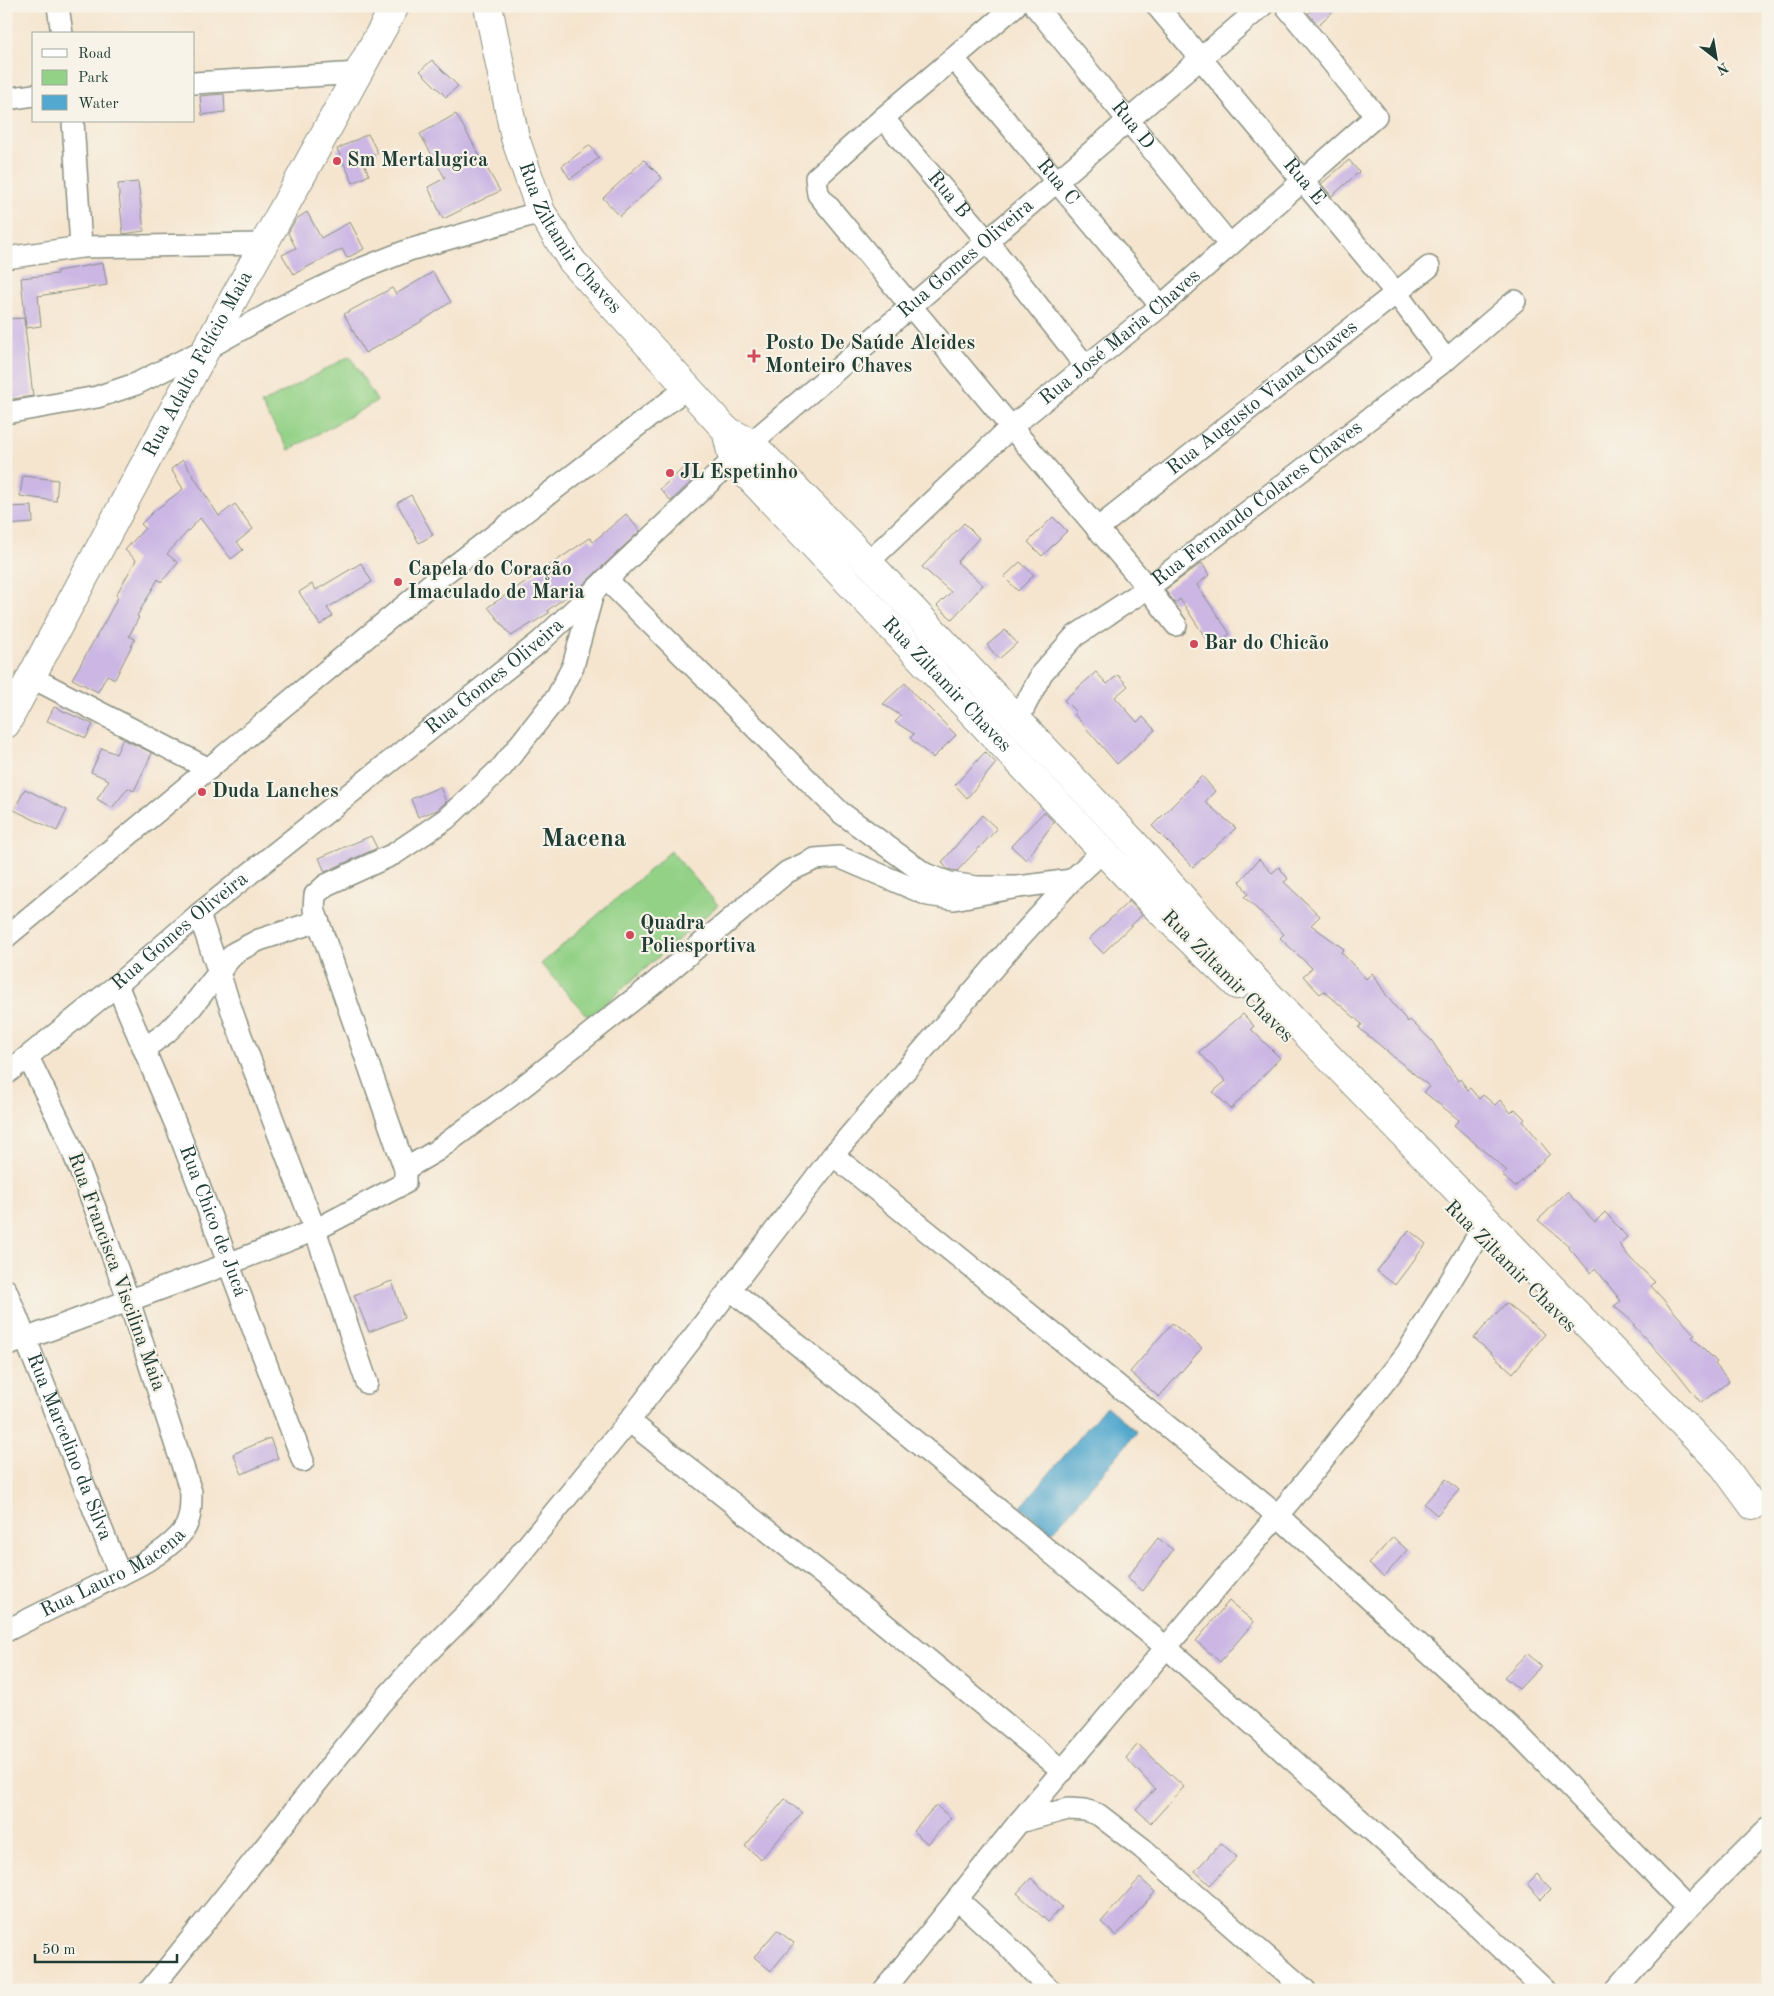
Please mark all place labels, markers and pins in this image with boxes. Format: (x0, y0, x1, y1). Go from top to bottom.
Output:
place label: Sm Mertalugica (347, 151, 488, 171)
marker: Sm Mertalugica (331, 155, 343, 167)
place label: Posto De Saúde Alcides Monteiro Chaves (765, 334, 975, 377)
marker: Posto De Saúde Alcides Monteiro Chaves (747, 349, 761, 363)
place label: JL Espetinho (680, 463, 798, 483)
marker: JL Espetinho (664, 467, 676, 479)
place label: Capela do Coração Imaculado de Maria (408, 560, 585, 603)
marker: Capela do Coração Imaculado de Maria (392, 576, 404, 588)
place label: Bar do Chicão (1204, 634, 1329, 654)
marker: Bar do Chicão (1188, 638, 1200, 650)
place label: Duda Lanches (212, 782, 339, 802)
marker: Duda Lanches (196, 786, 208, 798)
place label: Quadra Poliesportiva (640, 914, 756, 957)
marker: Quadra Poliesportiva (624, 929, 636, 941)

